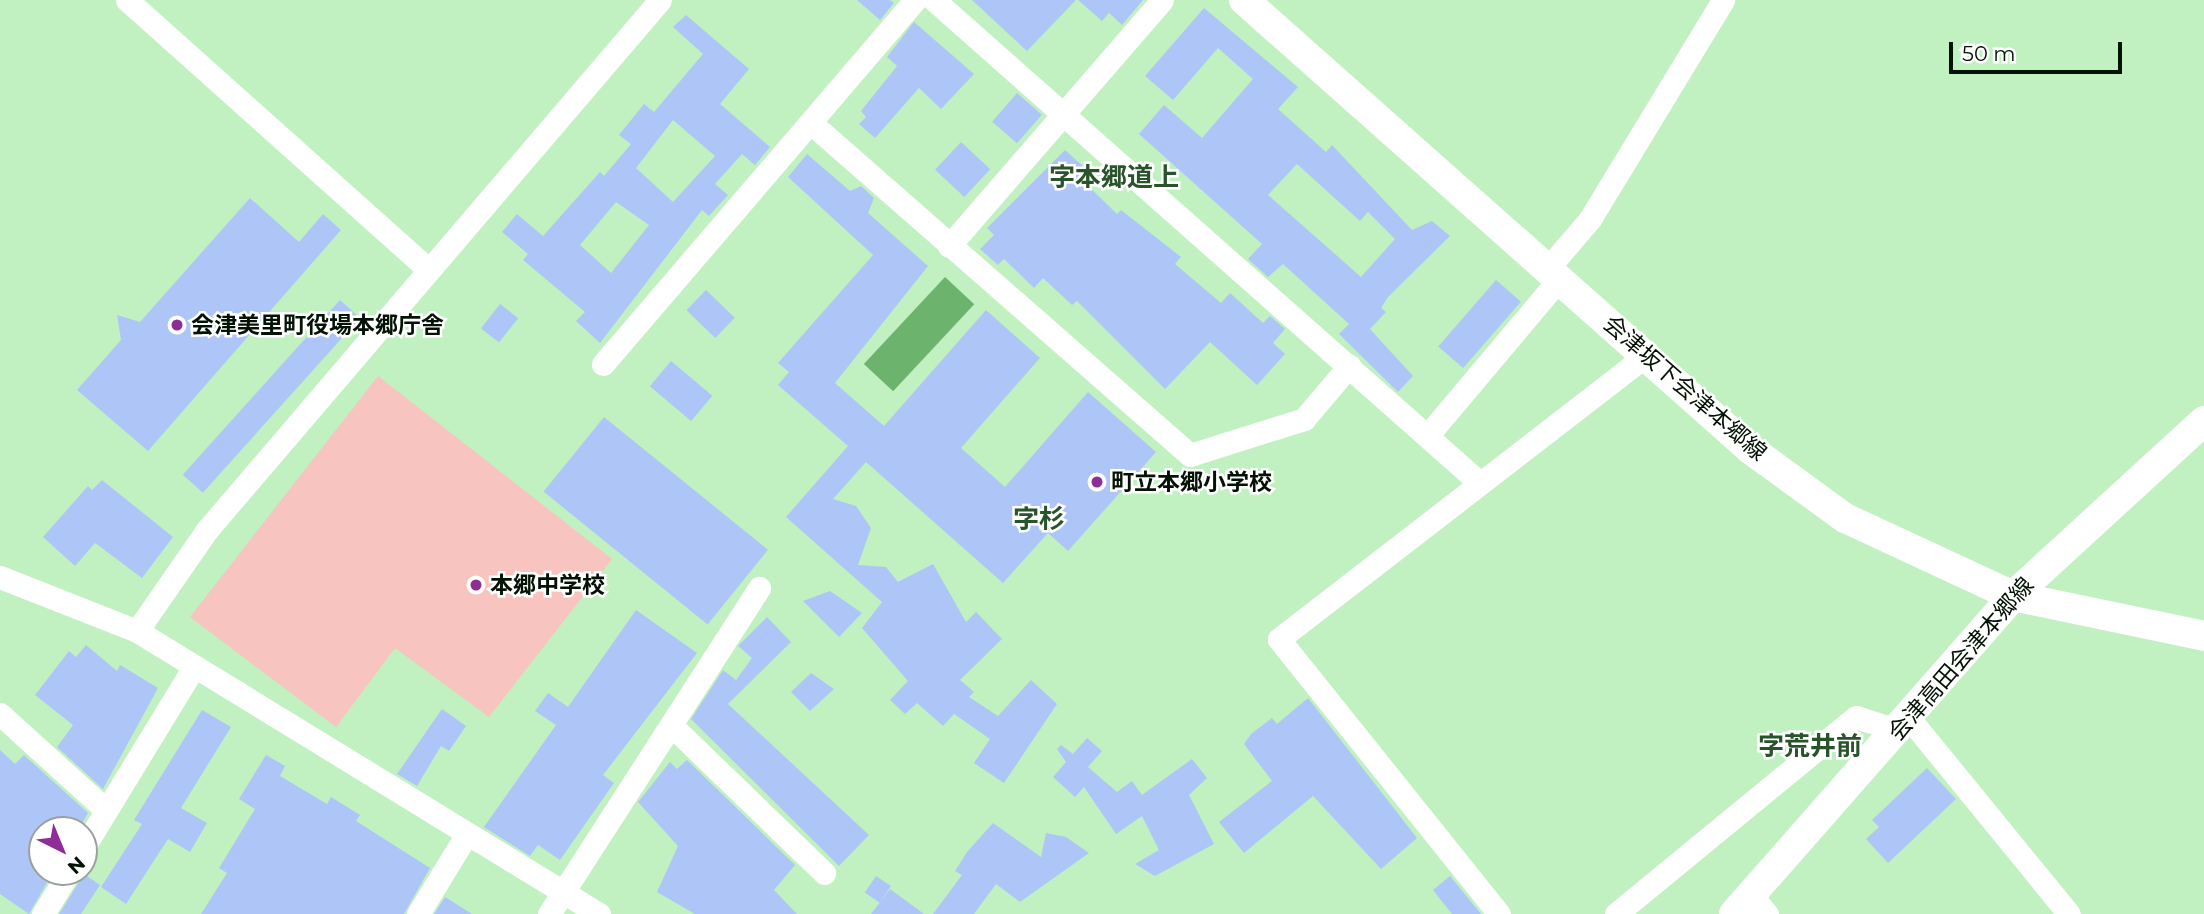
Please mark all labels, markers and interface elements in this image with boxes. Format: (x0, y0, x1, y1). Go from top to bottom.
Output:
scale bar (1952, 28, 2125, 72)
text: 50 m (1962, 41, 2016, 66)
district label: 字本郷道上 (1049, 162, 1179, 194)
street label: 会津坂下会津本郷線 (1598, 310, 1772, 466)
place label: 会津美里町役場本郷庁舎 (191, 311, 444, 339)
marker: 会津美里町役場本郷庁舎 (169, 317, 185, 333)
place label: 町立本郷小学校 (1111, 468, 1272, 496)
marker: 町立本郷小学校 (1089, 474, 1105, 490)
district label: 字杉 (1013, 504, 1065, 536)
place label: 本郷中学校 (490, 571, 605, 599)
street label: 会津高田会津本郷線 (1883, 572, 2039, 746)
marker: 本郷中学校 (468, 577, 484, 593)
district label: 字荒井前 (1758, 731, 1862, 763)
north arrow (28, 816, 98, 886)
text: N (63, 852, 90, 879)

